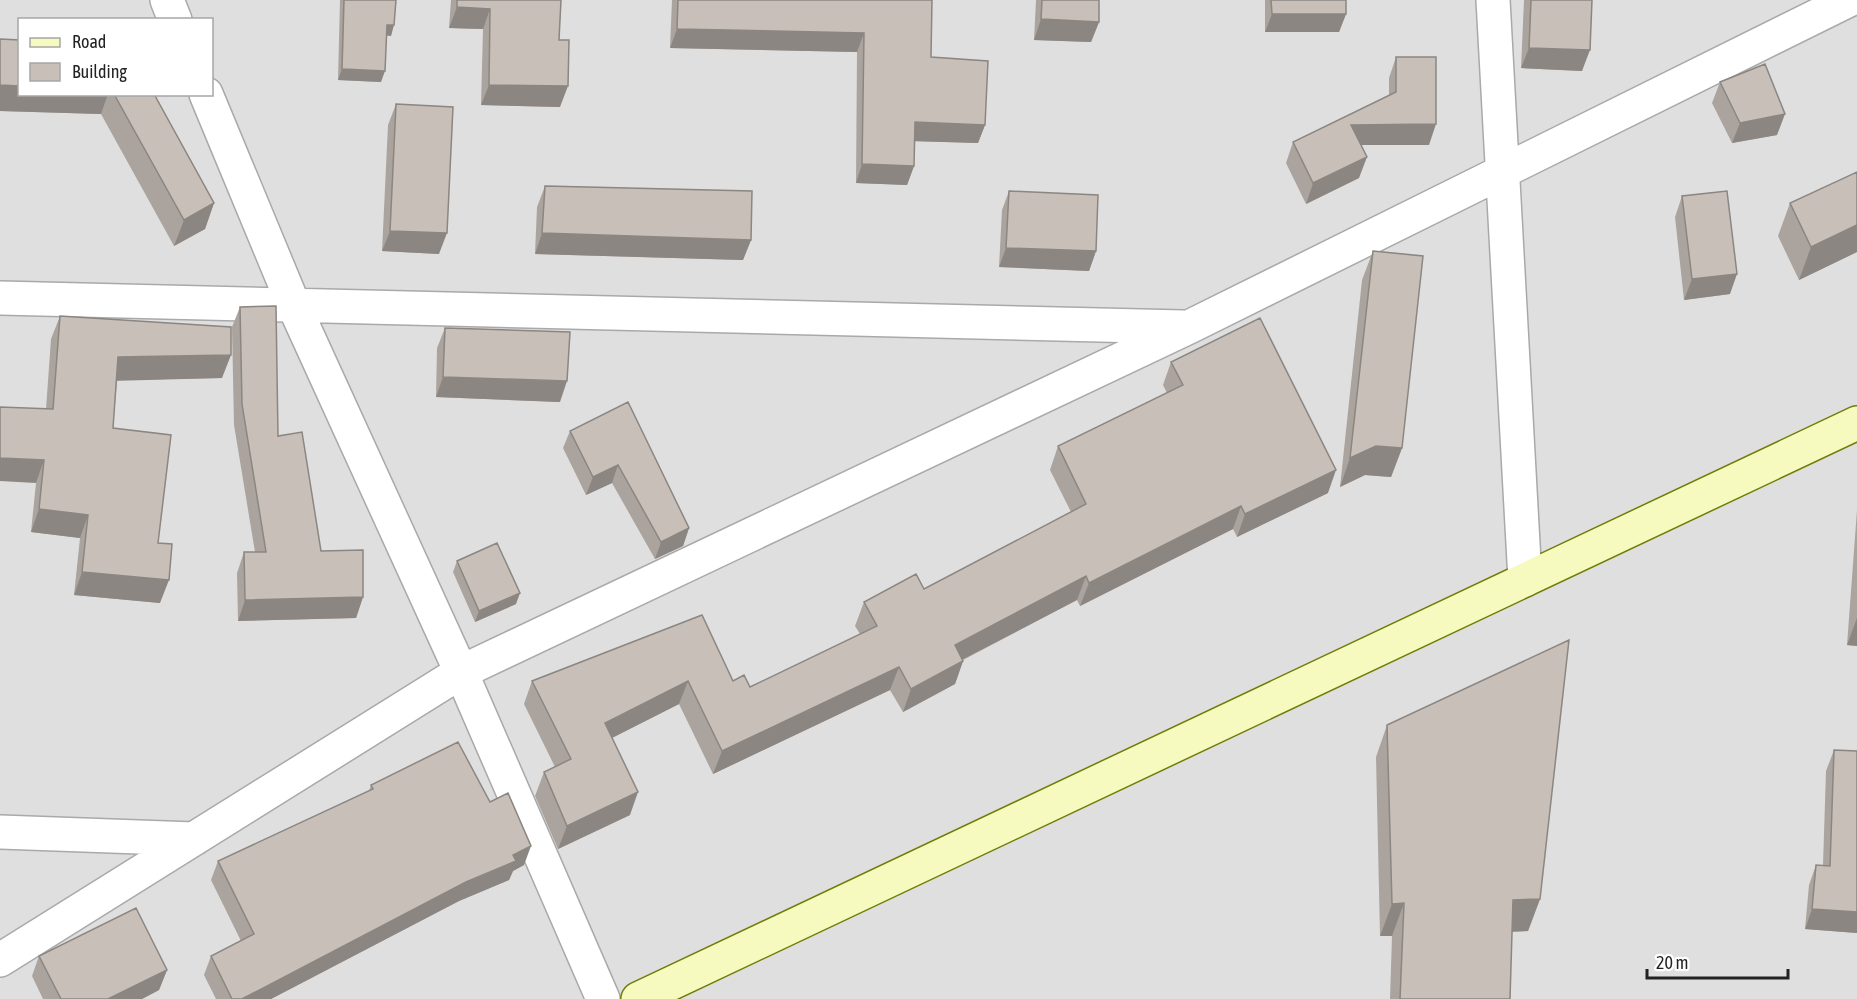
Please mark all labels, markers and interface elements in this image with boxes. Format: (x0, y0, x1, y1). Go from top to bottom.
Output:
legend (18, 18, 213, 96)
text: Road (72, 31, 106, 52)
text: Building (72, 61, 127, 82)
scale bar (1647, 942, 1788, 980)
text: 20 m (1656, 952, 1688, 973)

